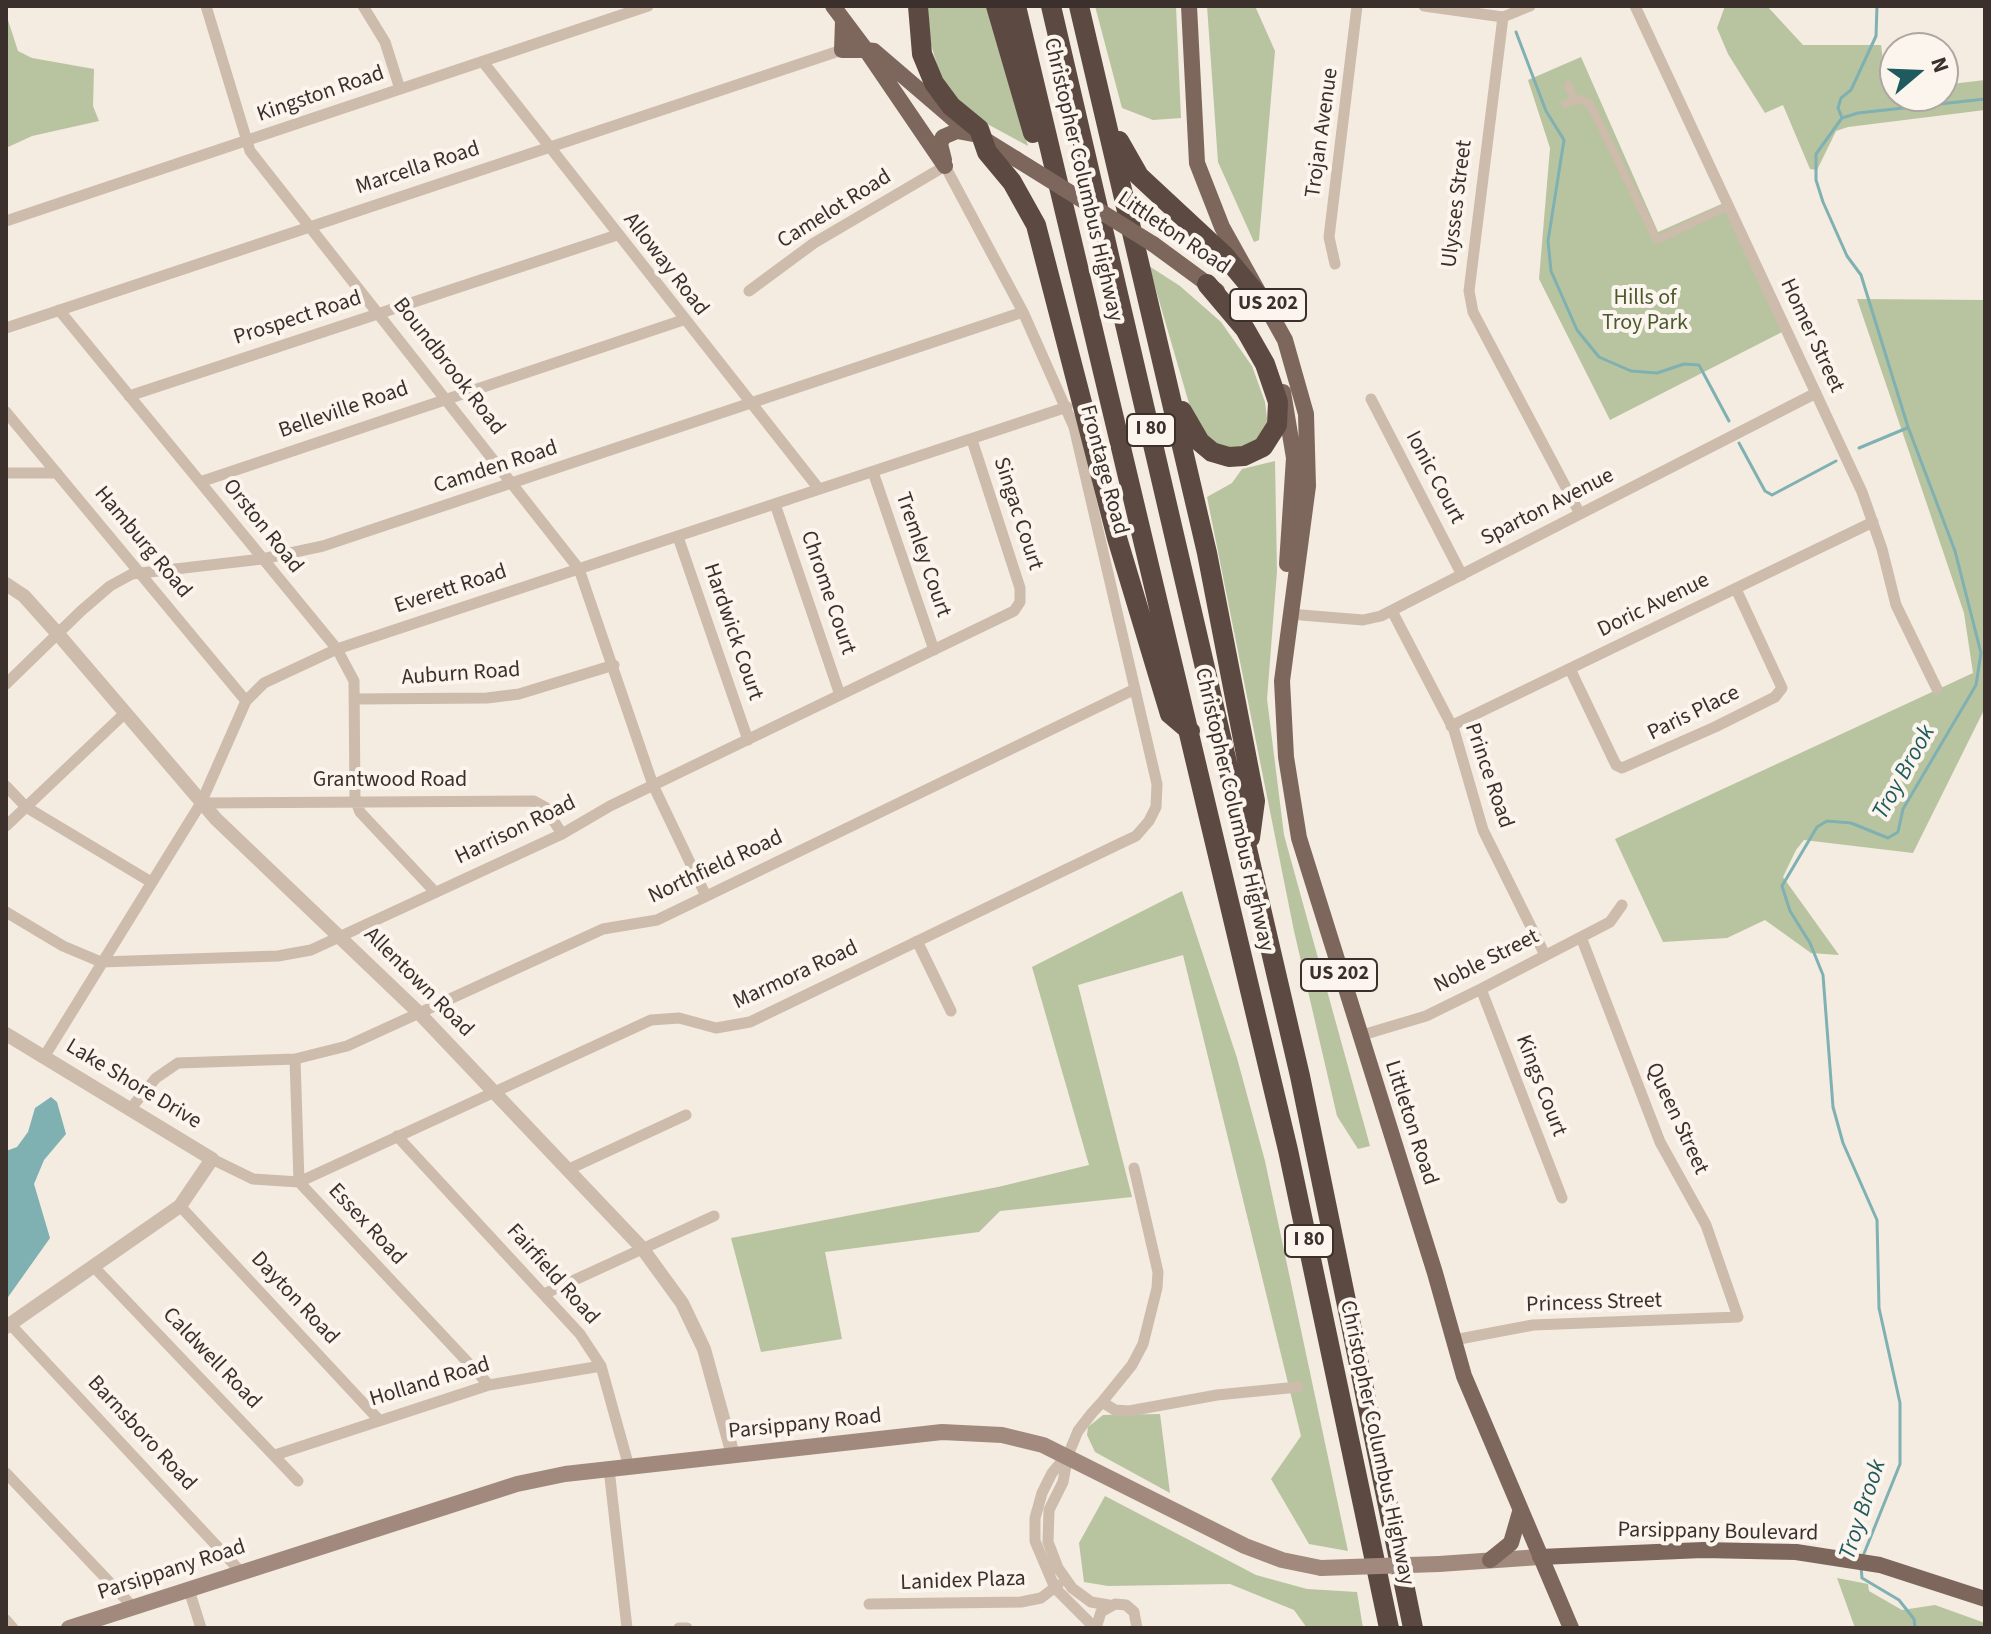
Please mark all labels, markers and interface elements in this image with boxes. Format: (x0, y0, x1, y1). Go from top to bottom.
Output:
north arrow (1879, 32, 1959, 112)
street label: Christopher Columbus Highway (1036, 36, 1128, 324)
text: N (1922, 53, 1957, 77)
street label: Kingston Road (254, 61, 388, 129)
street label: Trojan Avenue (1301, 66, 1345, 200)
street label: Marcella Road (353, 137, 483, 201)
street label: Ulysses Street (1437, 139, 1479, 269)
street label: Camelot Road (773, 165, 897, 255)
street label: Littleton Road (1112, 187, 1234, 281)
street label: Alloway Road (617, 208, 713, 322)
street label: Homer Street (1773, 275, 1849, 397)
street label: Prospect Road (231, 286, 365, 352)
park label: Hills of Troy Park (1602, 286, 1688, 338)
road number: US 202 (1230, 289, 1306, 321)
street label: Boundbrook Road (386, 293, 510, 441)
street label: Belleville Road (276, 376, 412, 446)
street label: Frontage Road (1073, 402, 1133, 538)
road number: I 80 (1127, 414, 1175, 446)
street label: Ionic Court (1399, 427, 1469, 529)
street label: Camden Road (431, 436, 561, 500)
street label: Singac Court (986, 454, 1048, 574)
street label: Sparton Avenue (1477, 463, 1619, 553)
street label: Orston Road (216, 475, 308, 579)
street label: Hamburg Road (88, 482, 196, 604)
street label: Tremley Court (888, 489, 956, 621)
street label: Chrome Court (794, 528, 860, 658)
street label: Everett Road (391, 559, 511, 621)
street label: Hardwick Court (696, 560, 768, 704)
street label: Doric Avenue (1594, 568, 1714, 644)
street label: Auburn Road (401, 658, 521, 692)
street label: Christopher Columbus Highway (1187, 666, 1279, 954)
street label: Paris Place (1644, 680, 1744, 748)
street label: Prince Road (1458, 720, 1518, 832)
water label: Troy Brook (1867, 721, 1943, 825)
street label: Grantwood Road (313, 768, 467, 794)
street label: Harrison Road (451, 790, 581, 872)
street label: Northfield Road (645, 825, 787, 911)
street label: Allentown Road (358, 923, 478, 1043)
street label: Noble Street (1430, 924, 1544, 1000)
street label: Marmora Road (729, 936, 863, 1016)
road number: US 202 (1301, 959, 1377, 991)
street label: Kings Court (1509, 1032, 1571, 1140)
street label: Lake Shore Drive (60, 1034, 206, 1136)
street label: Littleton Road (1377, 1057, 1443, 1189)
street label: Queen Street (1639, 1059, 1713, 1179)
street label: Essex Road (321, 1179, 411, 1271)
street label: Fairfield Road (500, 1219, 604, 1331)
road number: I 80 (1285, 1225, 1333, 1257)
street label: Dayton Road (244, 1247, 344, 1351)
street label: Princess Street (1526, 1288, 1662, 1320)
street label: Christopher Columbus Highway (1333, 1298, 1419, 1588)
street label: Caldwell Road (156, 1303, 266, 1415)
street label: Holland Road (367, 1352, 493, 1414)
street label: Barnsboro Road (81, 1371, 201, 1497)
street label: Parsippany Road (727, 1404, 883, 1446)
water label: Troy Brook (1834, 1456, 1894, 1564)
street label: Parsippany Boulevard (1617, 1518, 1819, 1548)
street label: Parsippany Road (95, 1535, 249, 1607)
street label: Lanidex Plaza (900, 1567, 1026, 1597)

